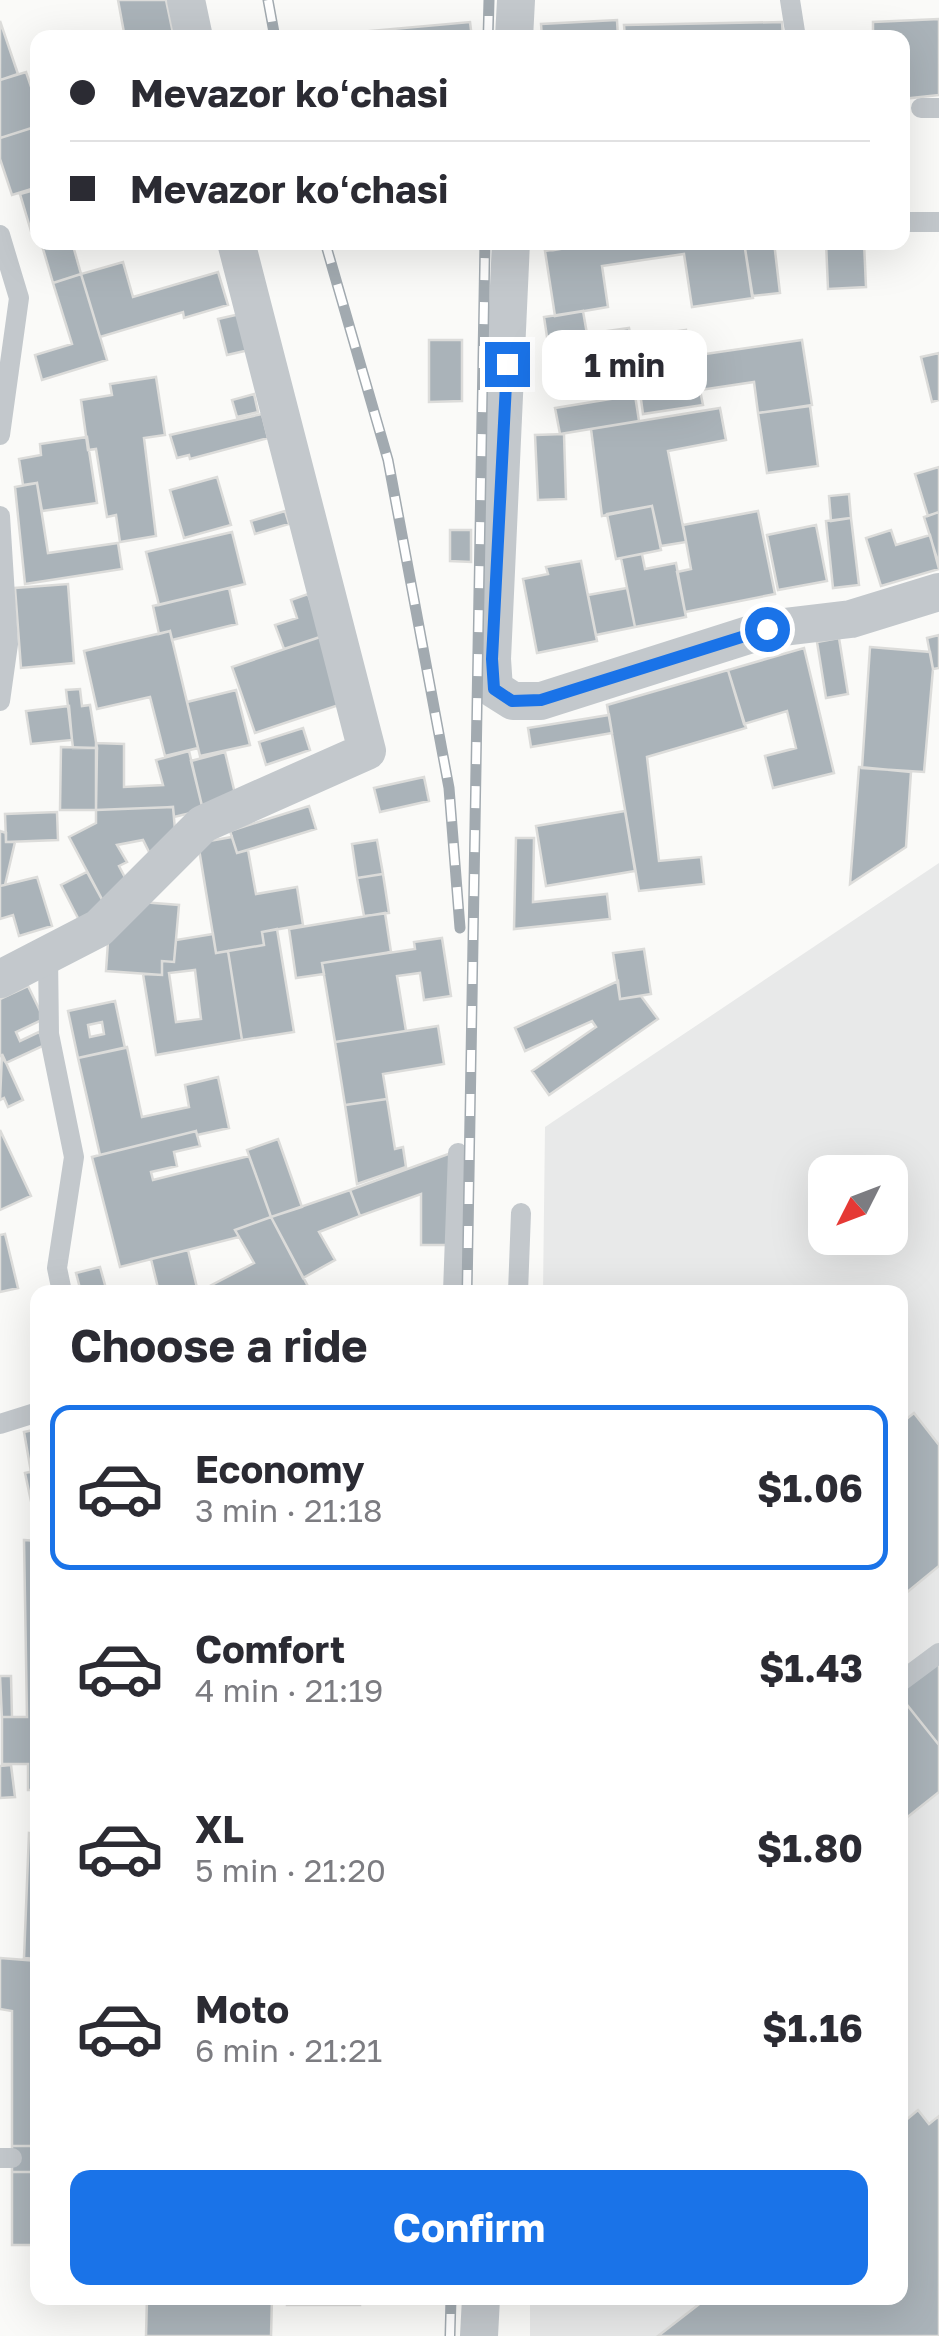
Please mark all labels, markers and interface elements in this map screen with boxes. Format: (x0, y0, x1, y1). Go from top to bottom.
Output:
text: Mevazor koʻchasi (130, 70, 449, 115)
text: Mevazor koʻchasi (130, 166, 449, 211)
callout: 1 min (542, 329, 707, 399)
route end (485, 342, 530, 387)
text: 1 min (584, 346, 665, 384)
route start (745, 607, 790, 652)
north arrow (808, 1155, 908, 1255)
map controls (808, 1155, 908, 1255)
text: Choose a ride (70, 1318, 368, 1372)
icon: car (75, 1443, 165, 1533)
text: Economy (195, 1446, 364, 1491)
text: $1.06 (757, 1465, 863, 1510)
text: 3 min · 21:18 (195, 1491, 383, 1529)
icon: car (75, 1623, 165, 1713)
text: Comfort (195, 1626, 345, 1671)
text: $1.43 (759, 1645, 863, 1690)
text: 4 min · 21:19 (195, 1671, 383, 1709)
icon: car (75, 1803, 165, 1893)
text: XL (195, 1806, 244, 1851)
text: $1.80 (757, 1825, 863, 1870)
text: 5 min · 21:20 (195, 1851, 386, 1889)
icon: car (75, 1983, 165, 2073)
text: Moto (195, 1986, 289, 2031)
text: $1.16 (762, 2005, 863, 2050)
text: 6 min · 21:21 (195, 2031, 382, 2069)
button: Confirm (70, 2170, 868, 2285)

